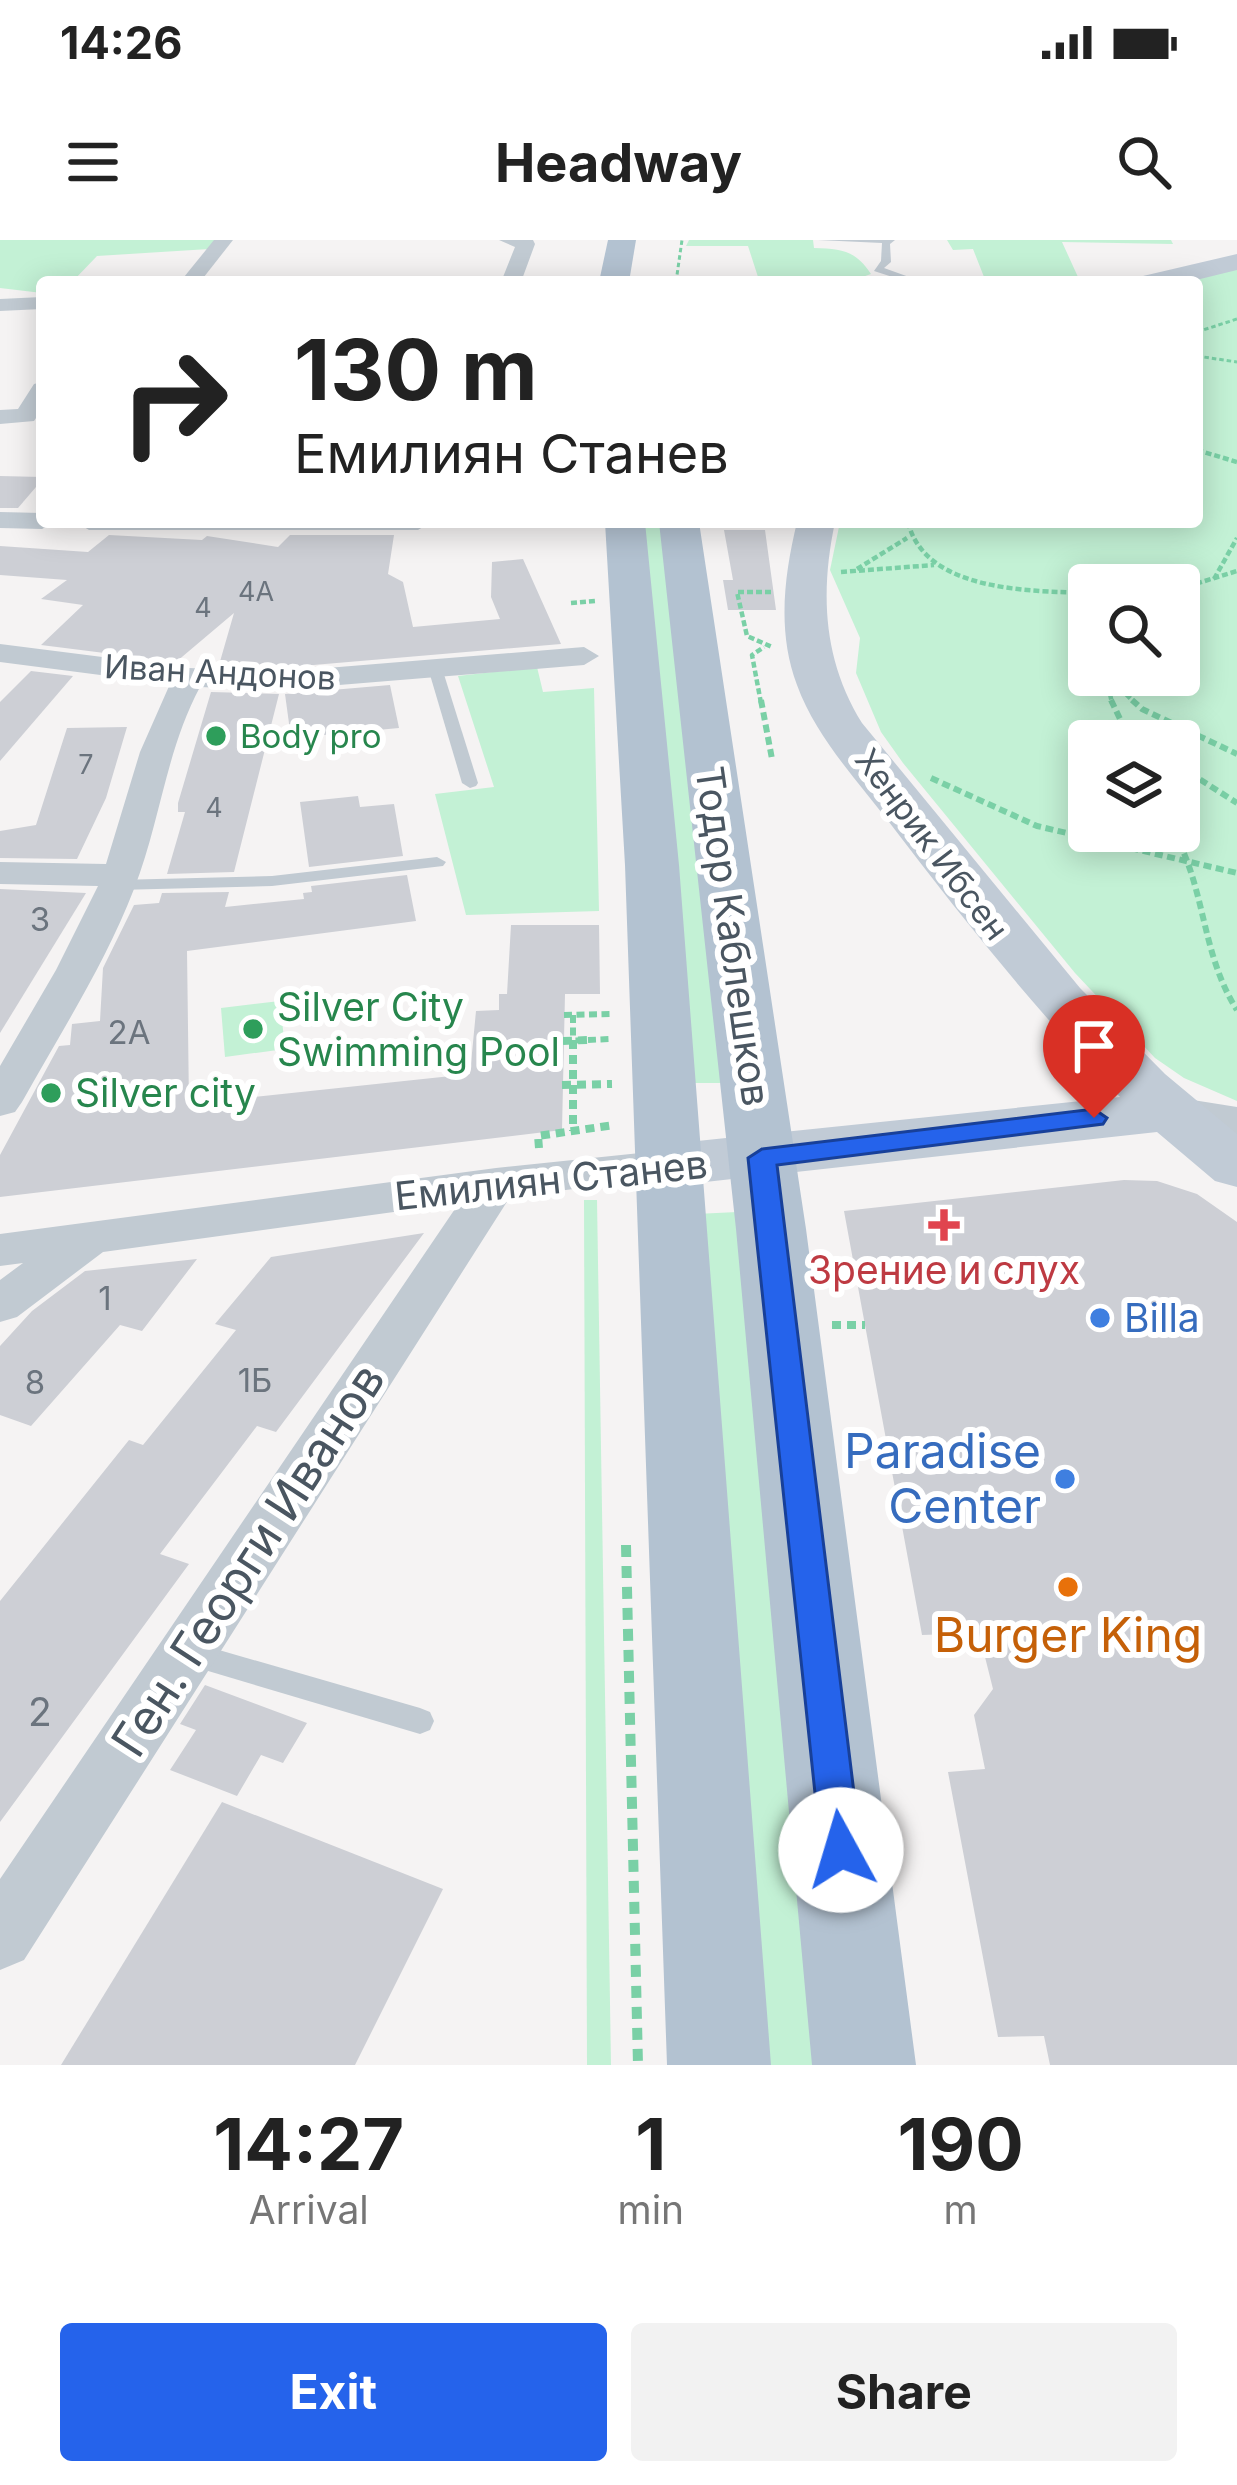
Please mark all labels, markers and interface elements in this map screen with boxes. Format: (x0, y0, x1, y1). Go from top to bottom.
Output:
text: 14:26 (60, 15, 182, 70)
icon: menu (60, 129, 126, 195)
icon: search (1111, 129, 1177, 195)
text: Headway (495, 130, 742, 195)
text: 130 m (294, 319, 538, 420)
icon: right (96, 324, 252, 480)
text: Емилиян Станев (294, 421, 729, 486)
map controls (1068, 564, 1200, 852)
button: search (1068, 564, 1200, 696)
house number: 4А (238, 575, 274, 608)
house number: 4 (194, 591, 212, 624)
street label: Иван Андонов (103, 646, 337, 698)
place label: Body pro (240, 716, 381, 756)
button: layers (1068, 720, 1200, 852)
marker: Body pro (203, 723, 229, 749)
street label: Хенрик Ибсен (847, 740, 1017, 948)
house number: 7 (78, 748, 94, 781)
street label: Тодор Каблешков (686, 763, 781, 1109)
house number: 4 (205, 791, 223, 824)
house number: 3 (30, 899, 50, 939)
place label: Silver City Swimming Pool (277, 983, 560, 1075)
pin (1043, 995, 1145, 1118)
house number: 2А (108, 1012, 150, 1052)
icon: arrive (1061, 1013, 1127, 1079)
marker: Silver City Swimming Pool (240, 1016, 266, 1042)
place label: Silver city (75, 1069, 256, 1116)
marker: Silver city (38, 1080, 64, 1106)
street label: Емилиян Станев (392, 1140, 710, 1219)
marker: Зрение и слух (928, 1209, 960, 1241)
place label: Зрение и слух (808, 1246, 1080, 1293)
house number: 1 (98, 1278, 112, 1318)
place label: Billa (1124, 1294, 1200, 1341)
marker: Billa (1087, 1305, 1113, 1331)
street label: Ген. Георги Иванов (99, 1352, 396, 1767)
house number: 1Б (238, 1360, 272, 1400)
house number: 8 (25, 1362, 45, 1402)
place label: Paradise Center (844, 1421, 1041, 1535)
marker: Paradise Center (1052, 1466, 1078, 1492)
marker: Burger King (1055, 1574, 1081, 1600)
place label: Burger King (934, 1605, 1202, 1664)
house number: 2 (28, 1688, 52, 1735)
position arrow (778, 1787, 904, 1913)
text: 14:27 (213, 2100, 404, 2187)
text: 1 (635, 2100, 666, 2187)
text: 190 (897, 2100, 1024, 2187)
text: Arrival (249, 2186, 369, 2233)
text: min (617, 2186, 684, 2233)
text: m (943, 2186, 978, 2233)
button: Exit (60, 2323, 607, 2461)
button: Share (631, 2323, 1177, 2461)

